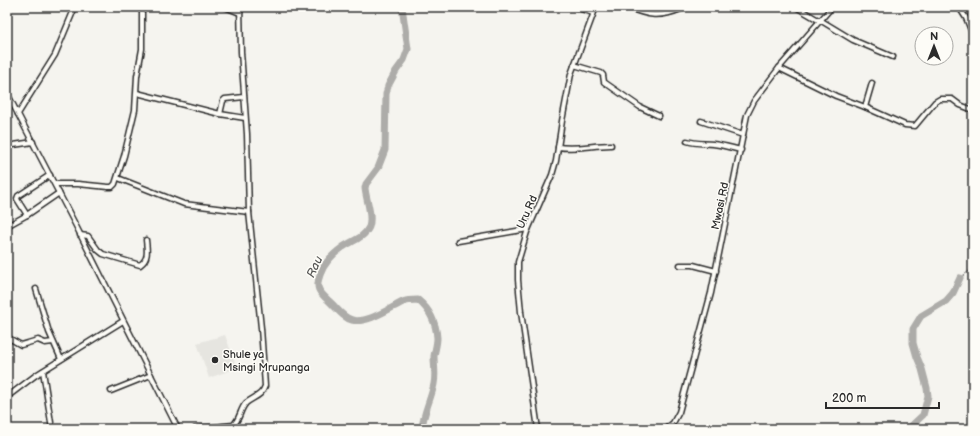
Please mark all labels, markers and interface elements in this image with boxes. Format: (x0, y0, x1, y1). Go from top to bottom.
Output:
north arrow (914, 26, 954, 66)
text: N (930, 30, 938, 43)
street label: Mwasi Rd (709, 181, 731, 231)
street label: Uru Rd (514, 193, 540, 231)
water label: Rau (304, 254, 327, 280)
place label: Shule ya Msingi Mrupanga (223, 348, 310, 374)
marker: Shule ya Msingi Mrupanga (210, 355, 220, 365)
scale bar (826, 384, 939, 410)
text: 200 m (832, 391, 866, 406)

